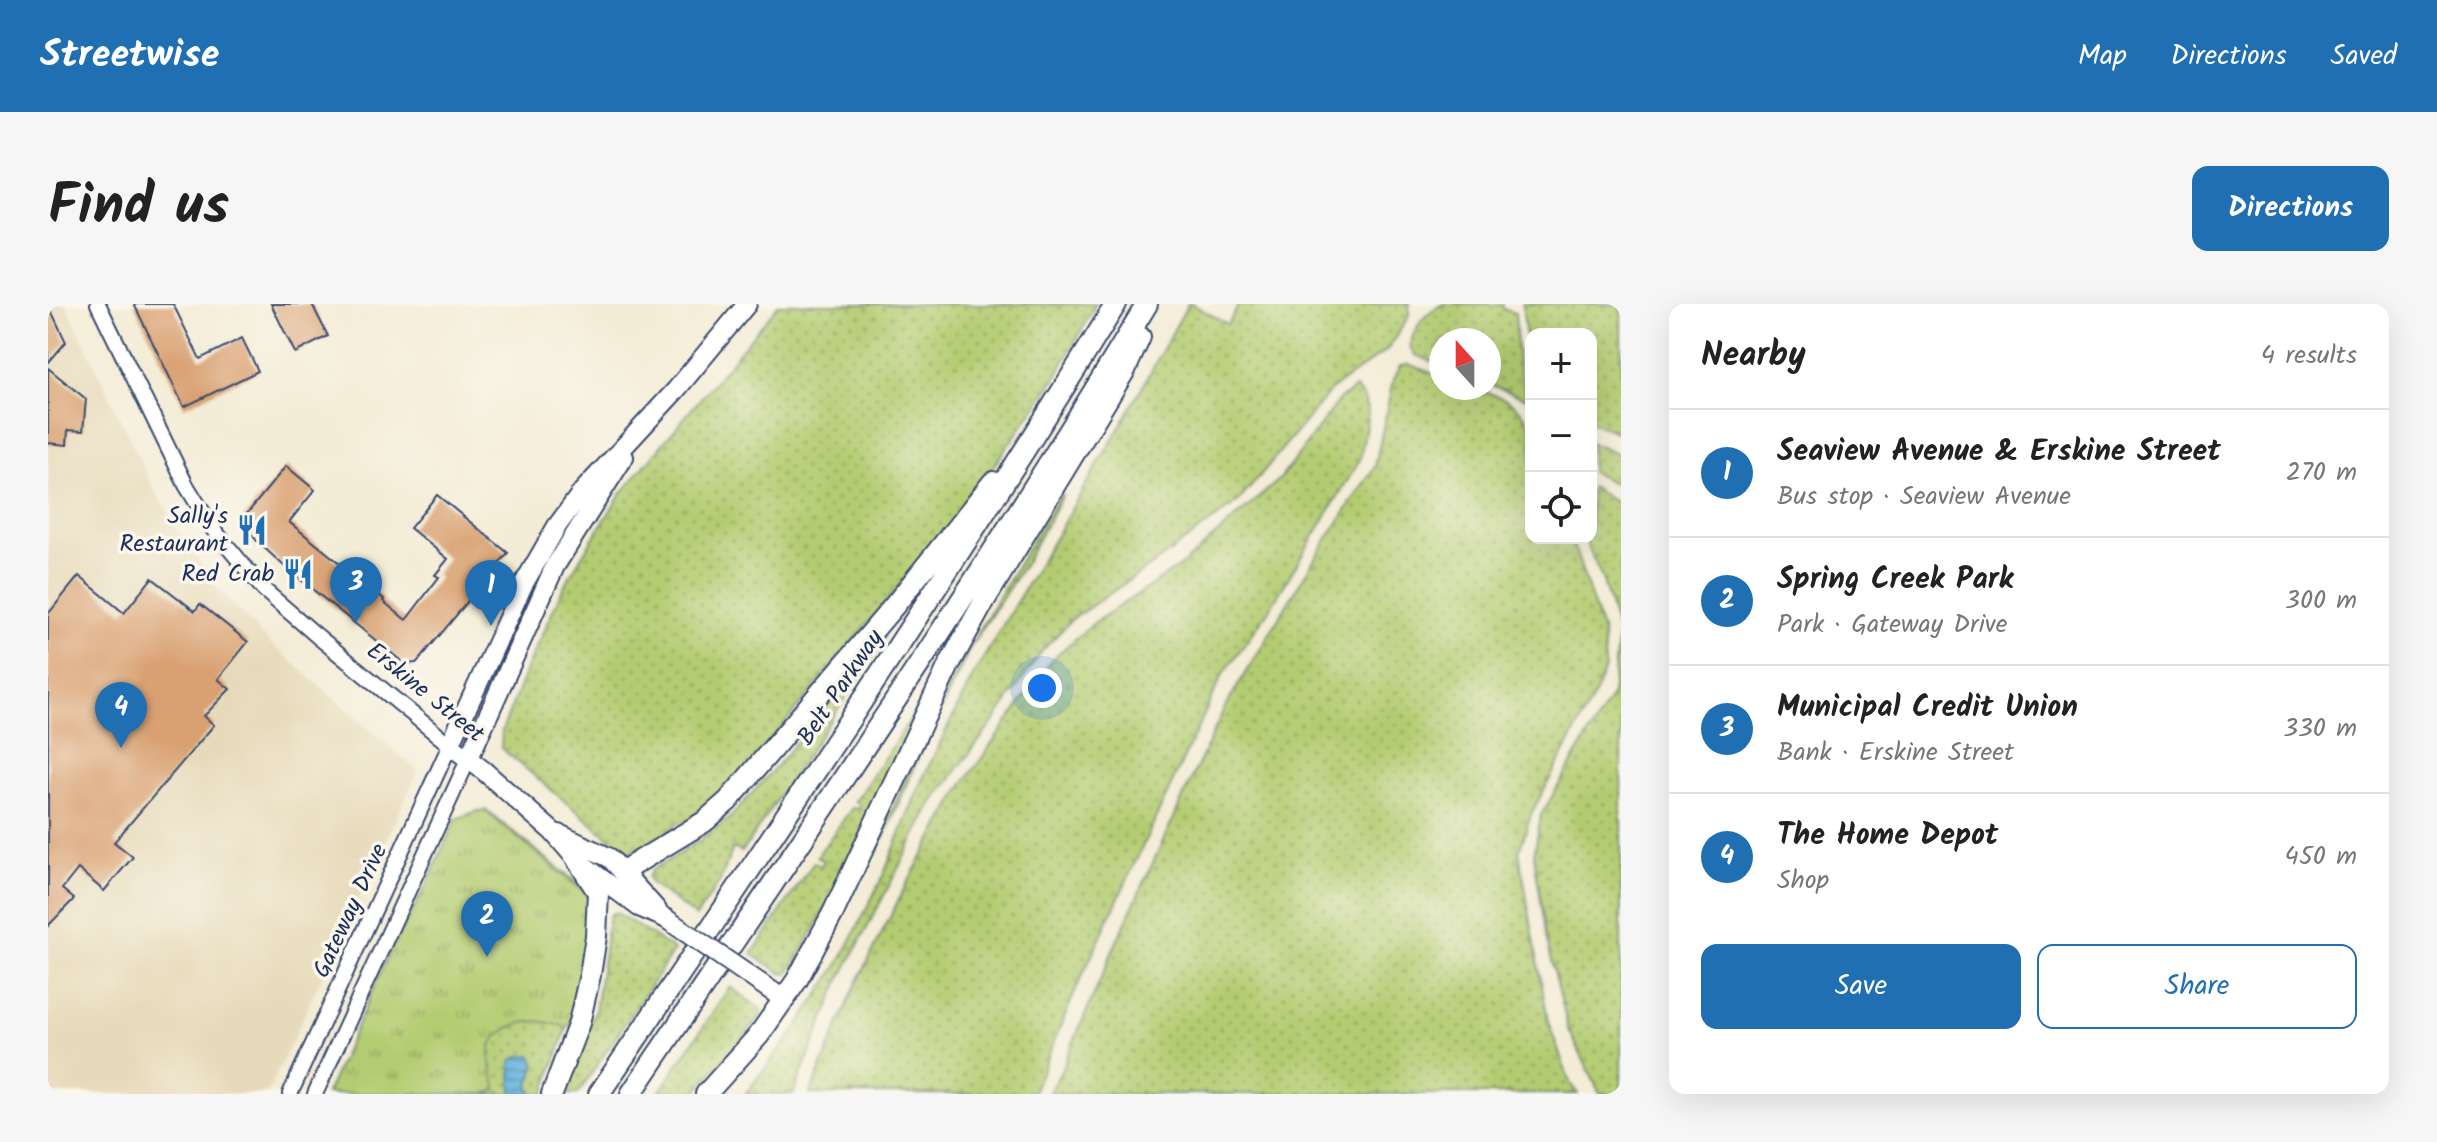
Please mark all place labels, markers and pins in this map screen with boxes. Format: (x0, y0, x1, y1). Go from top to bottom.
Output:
place label: Sally's Restaurant (120, 497, 229, 564)
restaurant icon: Sally's Restaurant (235, 513, 269, 547)
place label: Red Crab (181, 555, 274, 594)
restaurant icon: Red Crab (281, 557, 315, 591)
pin: 3 (330, 557, 382, 623)
pin: 1 (465, 560, 517, 626)
pin: 4 (95, 682, 147, 748)
pin: 2 (461, 891, 513, 957)

